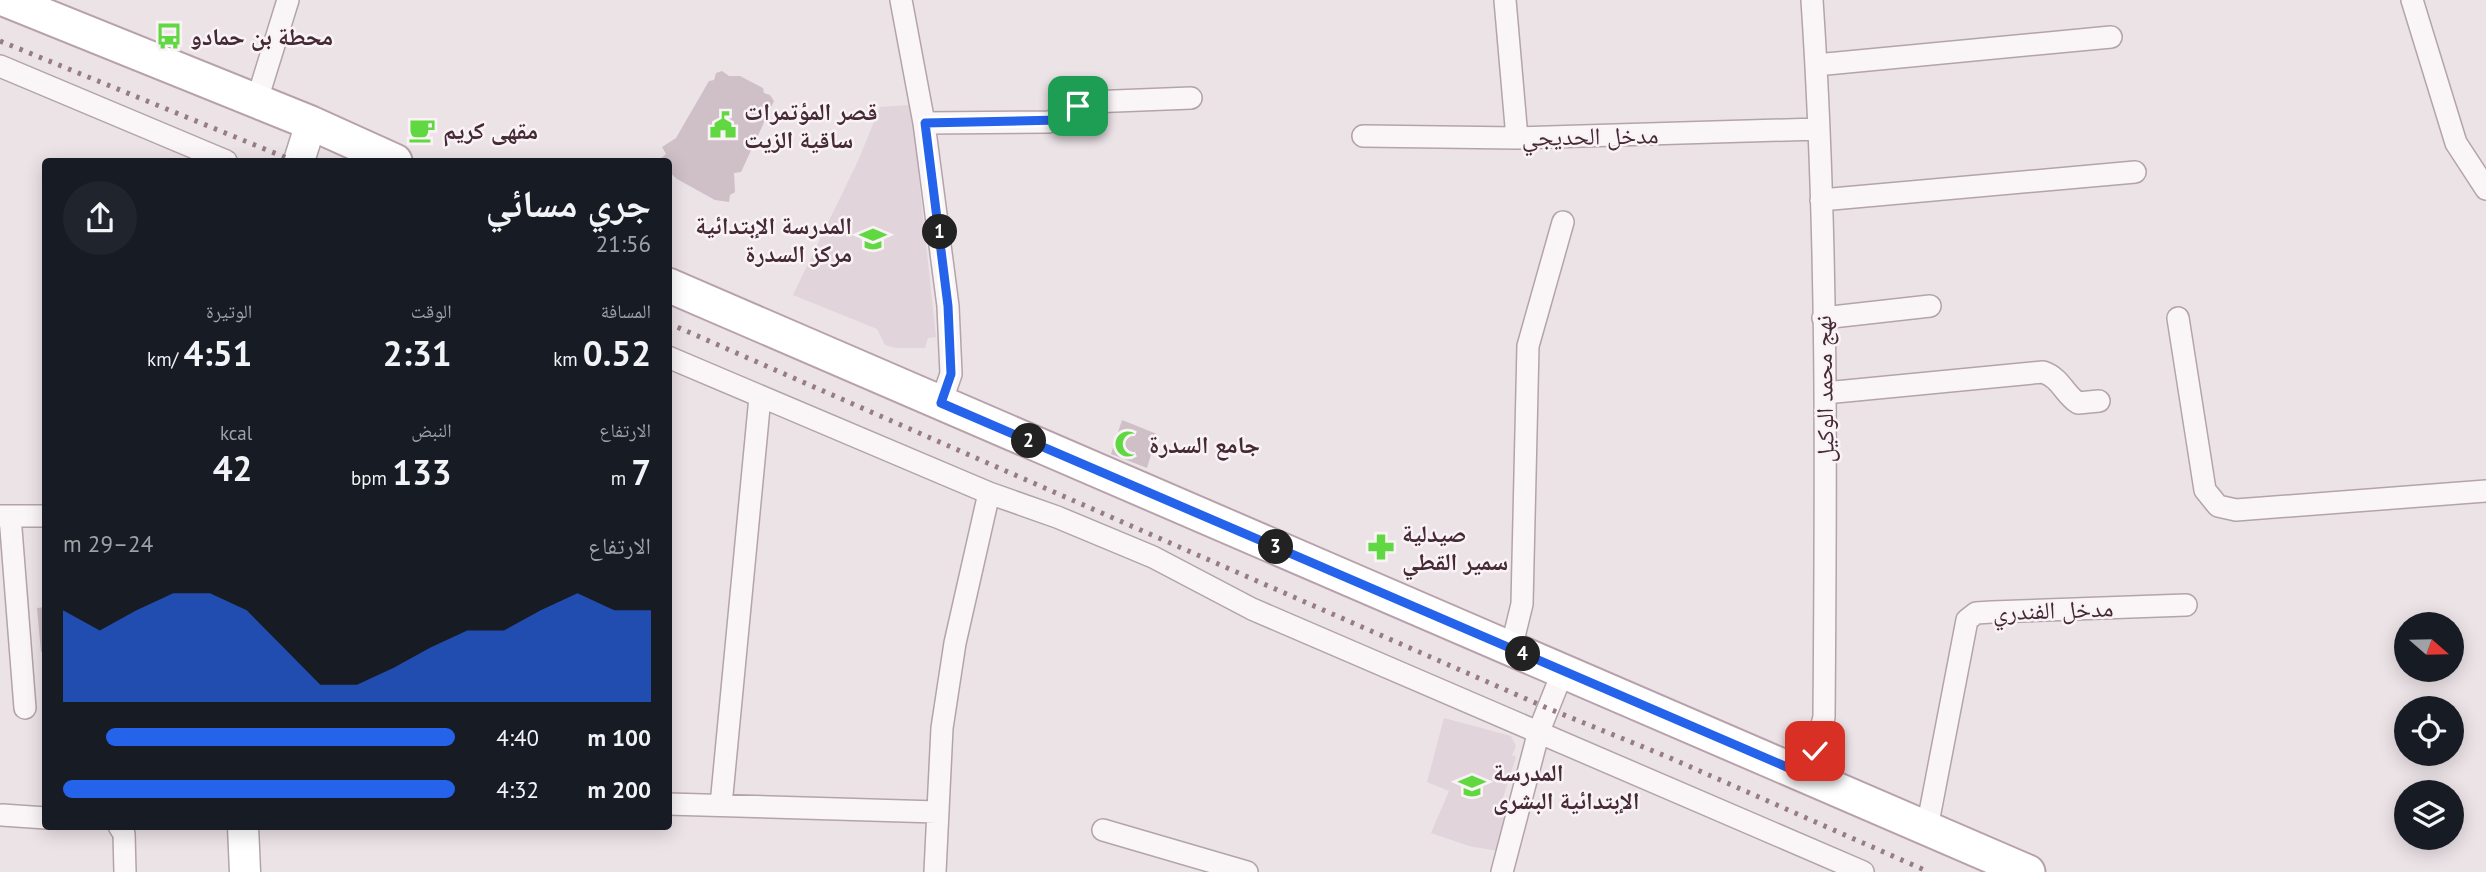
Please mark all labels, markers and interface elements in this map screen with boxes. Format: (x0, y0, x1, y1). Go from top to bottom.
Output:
bus stop icon: محطة بن حمادو (154, 21, 184, 51)
place label: محطة بن حمادو (190, 21, 333, 52)
pin (1048, 76, 1108, 136)
icon: arrive (1059, 87, 1097, 125)
place label: قصر المؤتمرات ساقية الزيت (744, 96, 878, 155)
public building icon: قصر المؤتمرات ساقية الزيت (708, 110, 738, 140)
cafe icon: مقهى كريم (407, 115, 437, 145)
place label: مقهى كريم (443, 115, 538, 147)
street label: مدخل الحديجي (1521, 119, 1659, 157)
text: جري مسائي (485, 178, 651, 227)
button: share (63, 181, 137, 255)
place label: المدرسة الإبتدائية مركز السدرة (695, 210, 852, 269)
pin: 1 (922, 215, 958, 250)
text: 1 (934, 219, 945, 243)
school or university icon: المدرسة الإبتدائية مركز السدرة (858, 224, 888, 254)
text: 21:56 (596, 229, 651, 258)
text: الوتيرة (206, 299, 252, 323)
text: الوقت (411, 299, 452, 323)
text: المسافة (601, 299, 651, 323)
street label: نهج محمد الوكيل (1807, 315, 1841, 463)
text: 4:51 (183, 330, 252, 376)
text: 2:31 (383, 330, 452, 376)
text: 0.52 (583, 330, 651, 376)
text: /km (147, 347, 183, 371)
text: km (553, 347, 583, 371)
text: النبض (411, 418, 452, 442)
text: الارتفاع (599, 418, 651, 442)
text: kcal (220, 421, 252, 445)
pin: 2 (1012, 424, 1046, 458)
text: 2 (1023, 428, 1034, 452)
mosque icon: جامع السدرة (1113, 429, 1143, 459)
place label: جامع السدرة (1149, 429, 1260, 461)
text: 42 (213, 445, 252, 491)
text: 133 (392, 449, 452, 495)
text: 7 (631, 449, 651, 495)
text: bpm (351, 466, 392, 490)
text: m (611, 466, 631, 490)
place label: صيدلية سمير القطي (1402, 518, 1508, 580)
text: 24–29 m (63, 529, 153, 558)
pin: 3 (1258, 530, 1294, 564)
text: الارتفاع (588, 531, 651, 560)
pharmacy icon: صيدلية سمير القطي (1366, 532, 1396, 562)
text: 3 (1270, 534, 1281, 558)
street label: مدخل الفندري (1992, 592, 2114, 632)
north arrow (2394, 612, 2464, 682)
map controls (2394, 612, 2464, 850)
pin: 4 (1506, 636, 1540, 672)
text: 4 (1517, 641, 1528, 665)
button: locate (2394, 696, 2464, 766)
pin (1785, 721, 1845, 781)
text: 4:40 (496, 723, 539, 752)
text: 100 m (588, 723, 651, 752)
icon: check (1796, 732, 1834, 770)
place label: المدرسة الإبتدائية البشرى (1493, 757, 1640, 816)
school or university icon: المدرسة الإبتدائية البشرى (1457, 771, 1487, 801)
text: 4:32 (496, 775, 539, 804)
text: 200 m (588, 775, 651, 804)
button: layers (2394, 780, 2464, 850)

